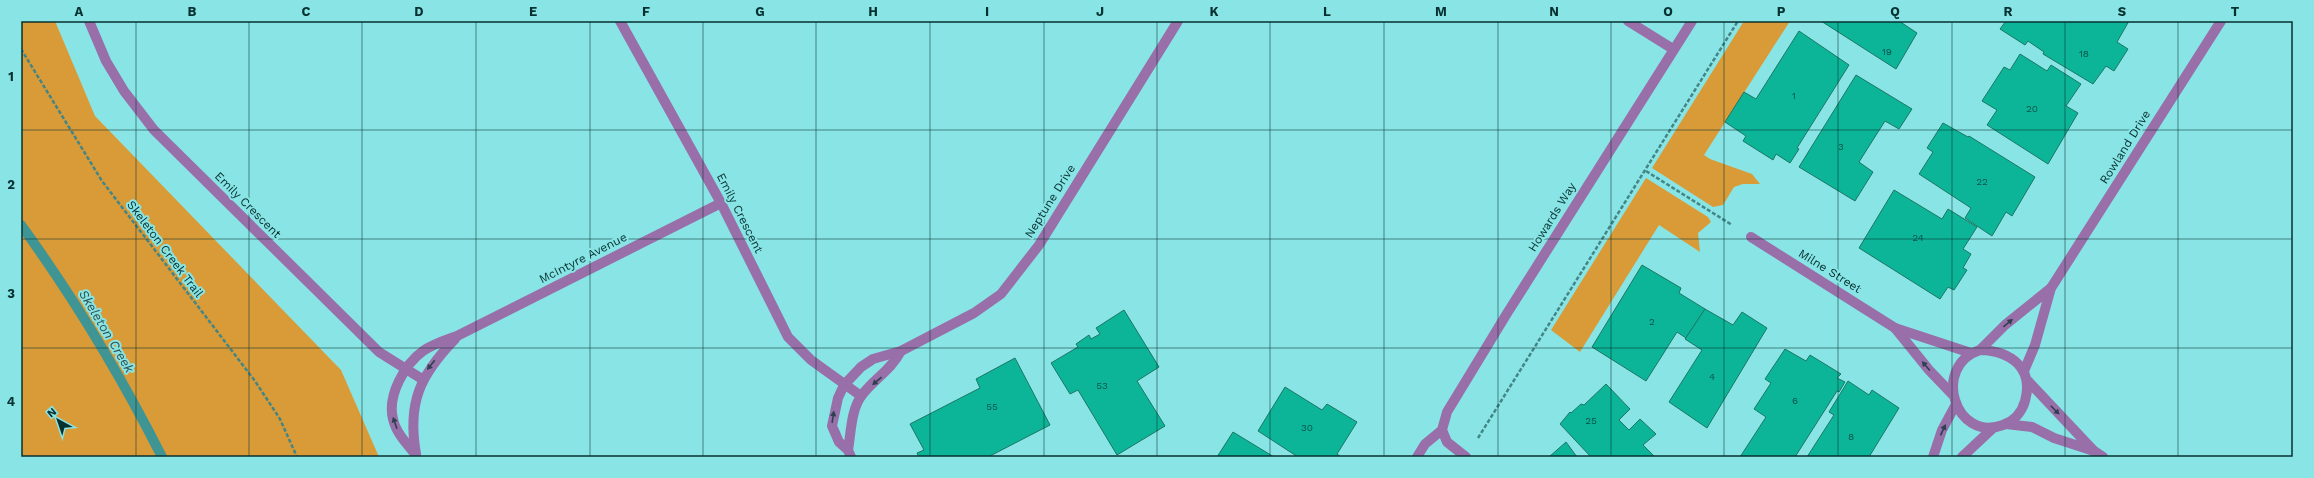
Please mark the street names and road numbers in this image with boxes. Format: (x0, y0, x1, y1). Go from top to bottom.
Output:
street label: Rowland Drive (2097, 108, 2153, 186)
street label: Neptune Drive (1022, 162, 1078, 240)
street label: Emily Crescent (212, 169, 284, 241)
street label: Emily Crescent (714, 171, 766, 255)
street label: Howards Way (1525, 179, 1579, 254)
street label: Skeleton Creek Trail (124, 198, 206, 300)
street label: McIntyre Avenue (537, 230, 629, 286)
street label: Milne Street (1796, 246, 1864, 296)

